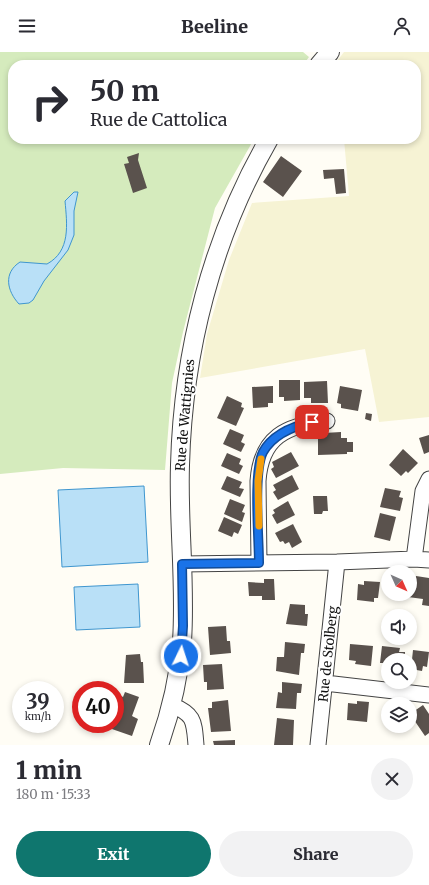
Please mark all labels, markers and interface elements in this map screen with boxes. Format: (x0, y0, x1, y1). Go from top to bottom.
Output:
icon: menu (16, 15, 38, 37)
text: Beeline (181, 15, 248, 38)
icon: person (391, 15, 413, 37)
text: 50 m (90, 73, 159, 109)
icon: right (24, 76, 76, 128)
text: Rue de Cattolica (90, 108, 227, 131)
street label: Rue de Wattignies (172, 358, 198, 472)
pin (295, 405, 329, 439)
icon: arrive (301, 411, 323, 433)
north arrow (381, 565, 417, 601)
map controls (381, 565, 417, 733)
street label: Rue de Stolberg (314, 605, 342, 703)
button: sound (381, 609, 417, 645)
position arrow (160, 635, 202, 677)
button: search (381, 653, 417, 689)
speed limit sign: 40 (72, 681, 124, 733)
text: 39 (26, 689, 50, 714)
button: layers (381, 697, 417, 733)
text: km/h (25, 710, 51, 723)
text: 1 min (16, 755, 82, 786)
button: close (371, 758, 413, 800)
text: 180 m · 15:33 (16, 786, 91, 803)
button: Exit (16, 831, 211, 877)
button: Share (219, 831, 413, 877)

